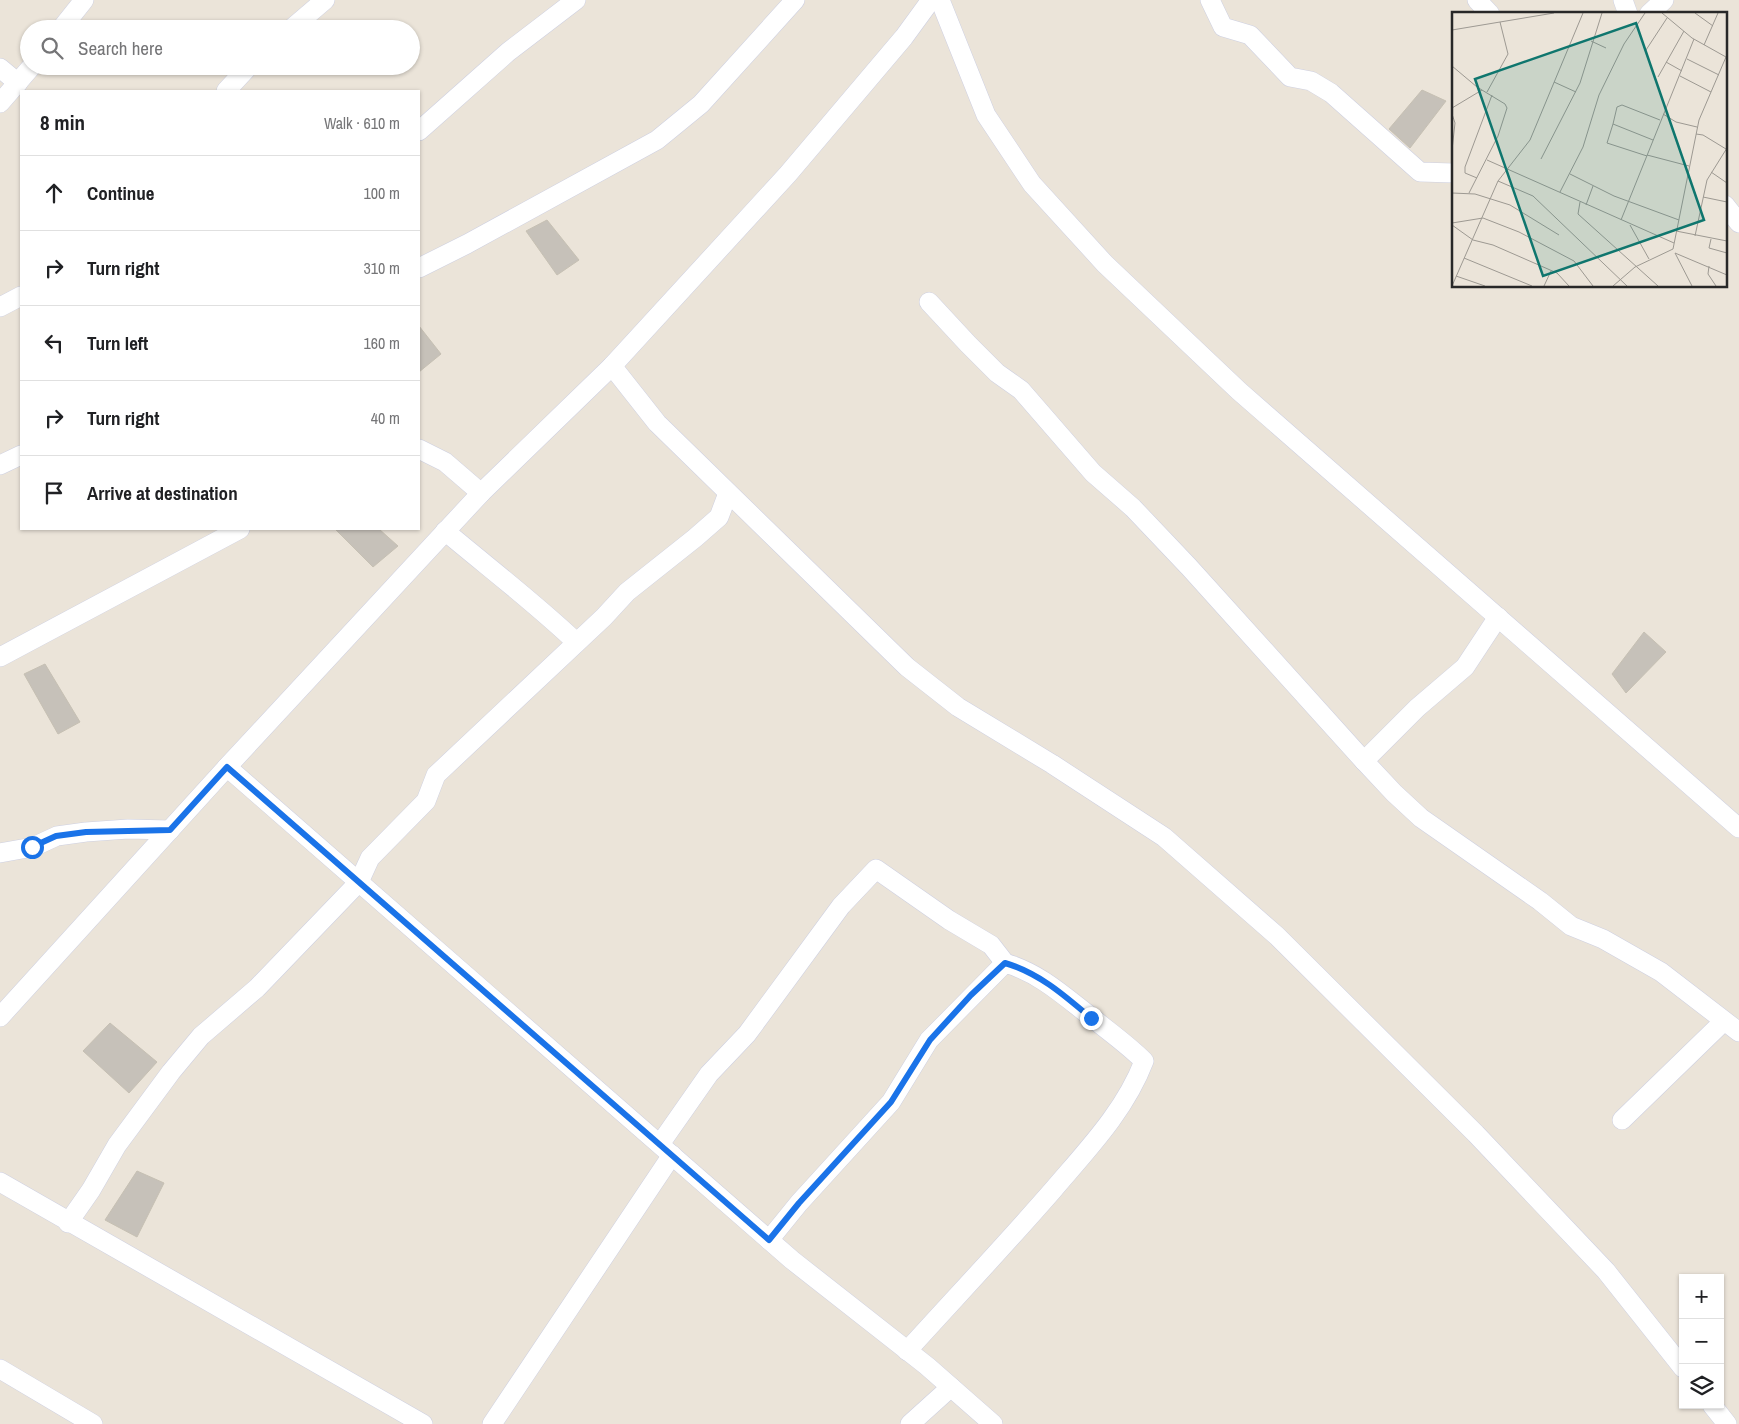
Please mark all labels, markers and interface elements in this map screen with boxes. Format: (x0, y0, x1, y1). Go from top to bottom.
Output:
inset map (1452, 12, 1726, 288)
search box (20, 20, 420, 75)
icon: search (38, 34, 66, 62)
text: Search here (78, 35, 163, 61)
text: 8 min (40, 108, 85, 137)
text: Walk · 610 m (324, 112, 400, 134)
icon: ahead (40, 179, 68, 207)
text: Continue (87, 180, 155, 206)
text: 100 m (364, 182, 400, 204)
icon: right (40, 254, 68, 282)
text: Turn right (87, 255, 159, 281)
text: 310 m (364, 257, 400, 279)
icon: left (40, 329, 68, 357)
text: Turn left (87, 330, 148, 356)
text: 160 m (364, 332, 400, 354)
icon: right (40, 404, 68, 432)
text: Turn right (87, 405, 159, 431)
text: 40 m (371, 407, 400, 429)
icon: arrive (40, 479, 68, 507)
text: Arrive at destination (87, 480, 238, 506)
route start (21, 836, 44, 859)
route end (1080, 1007, 1103, 1030)
map controls (1679, 1274, 1724, 1409)
button: + (1679, 1274, 1724, 1319)
button: − (1679, 1319, 1724, 1364)
button: layers (1679, 1364, 1724, 1409)

